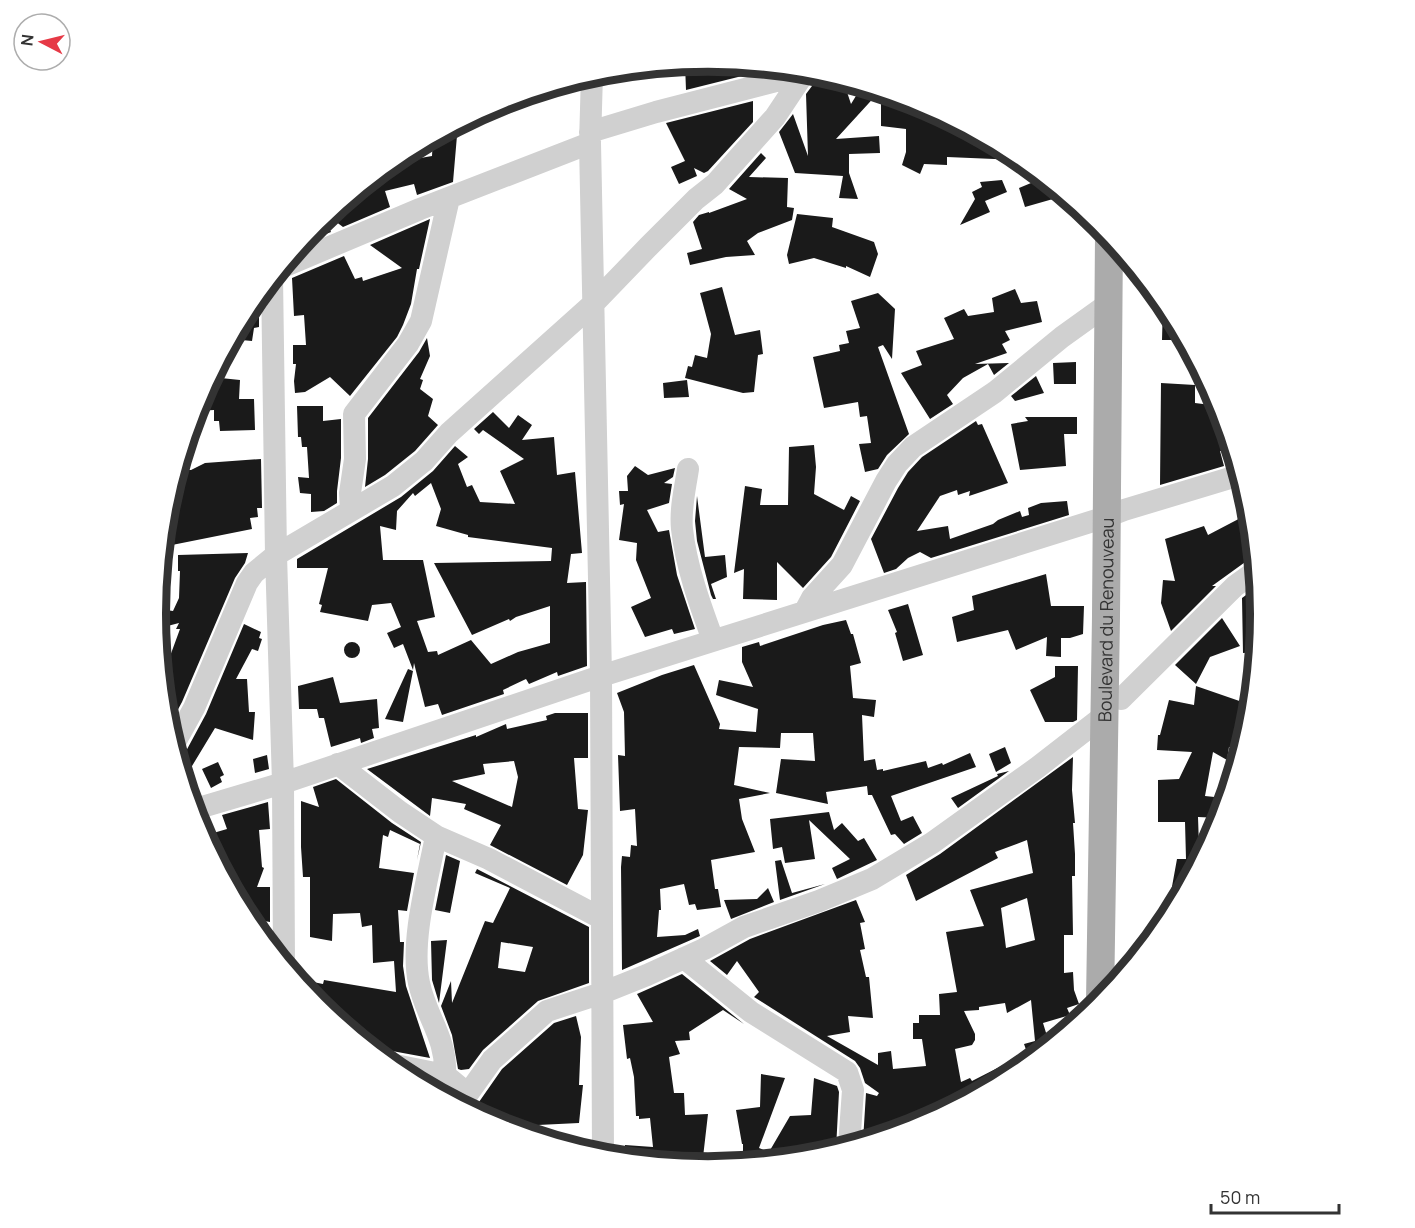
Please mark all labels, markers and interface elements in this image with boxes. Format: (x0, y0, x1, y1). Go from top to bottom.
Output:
north arrow (12, 12, 72, 72)
text: N (15, 33, 39, 47)
street label: Boulevard du Renouveau (1092, 518, 1119, 722)
scale bar (1211, 1177, 1338, 1215)
text: 50 m (1220, 1185, 1260, 1209)

